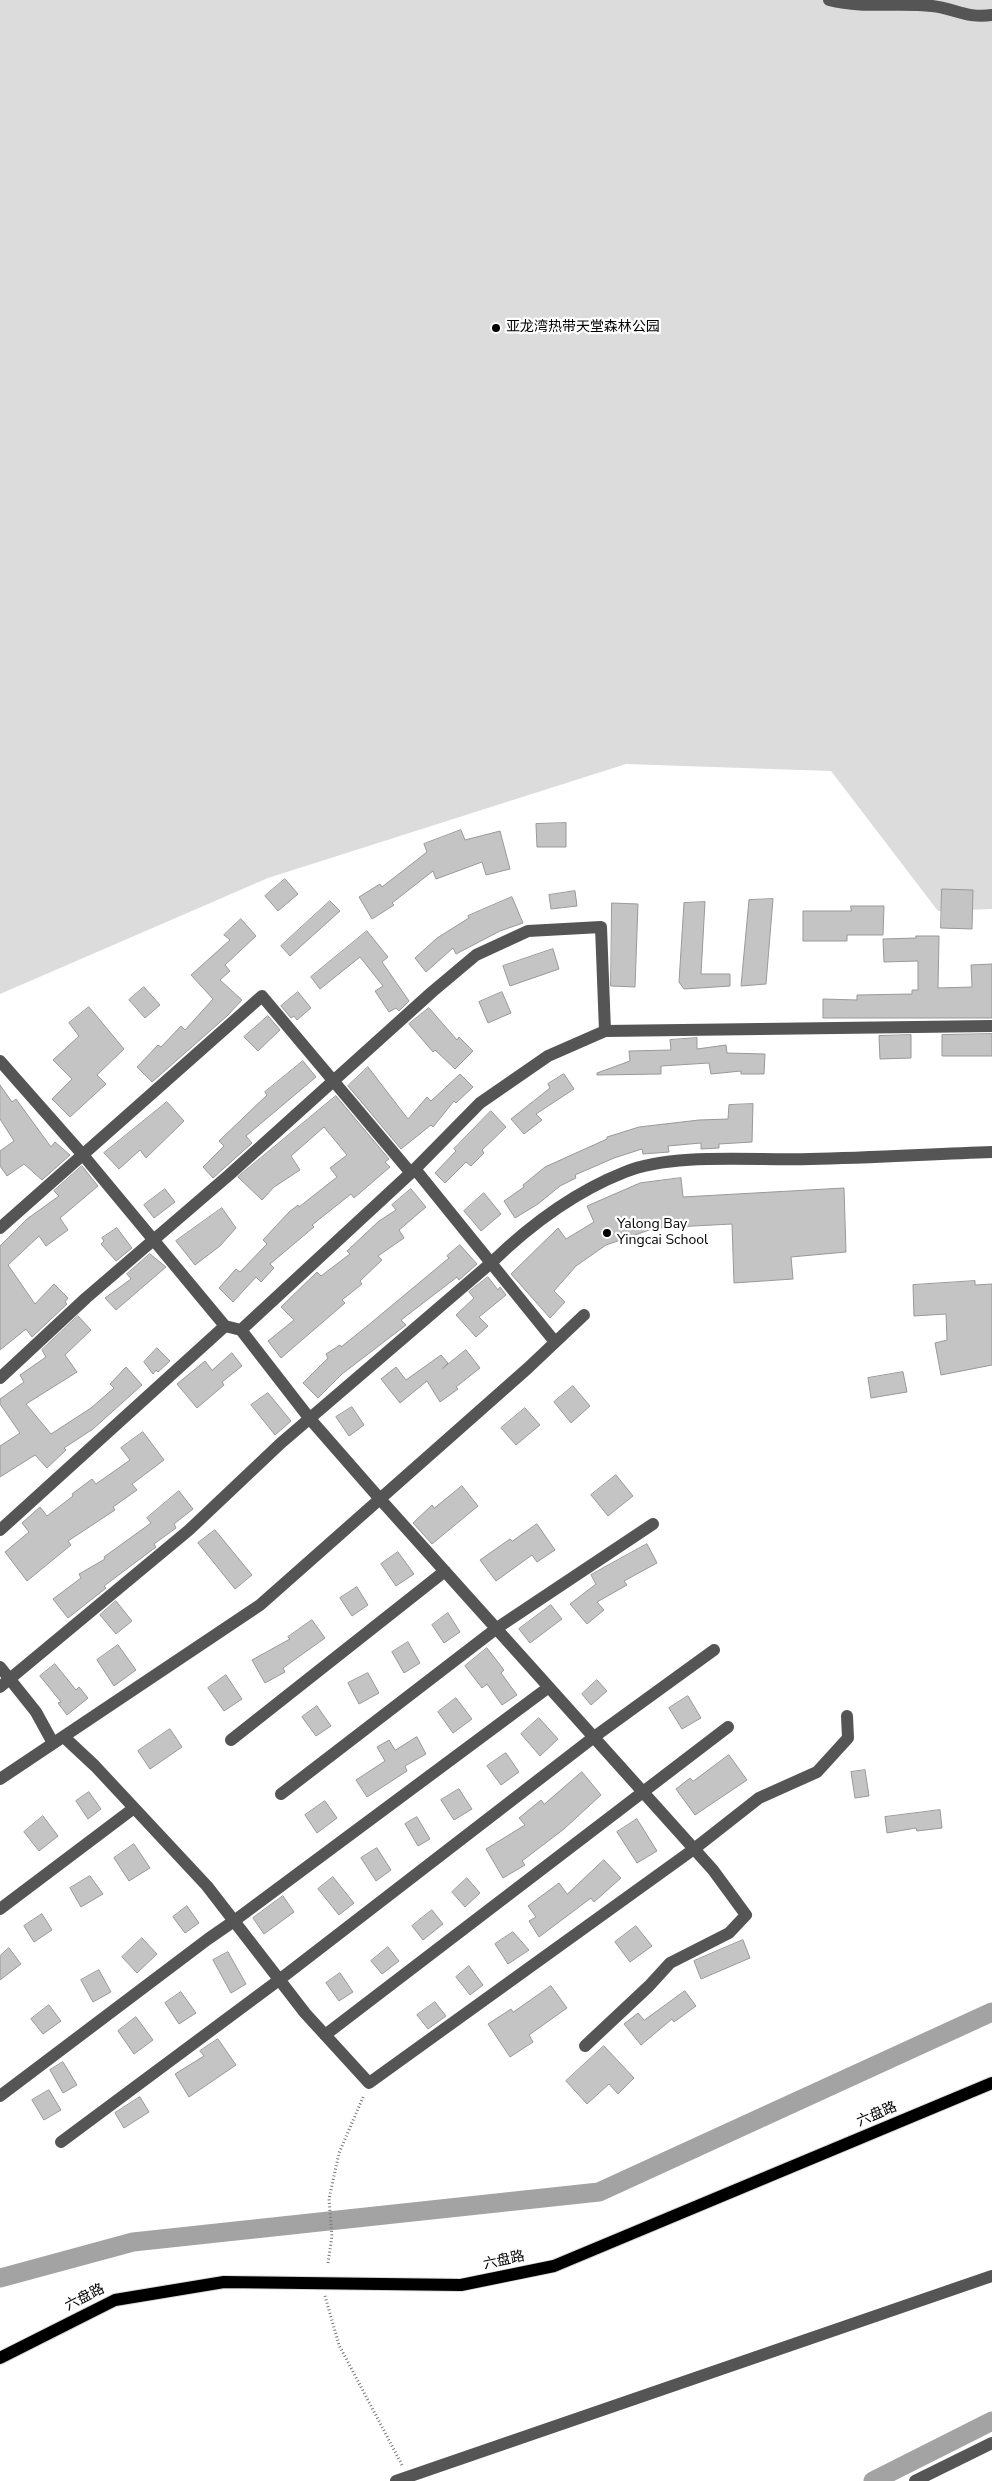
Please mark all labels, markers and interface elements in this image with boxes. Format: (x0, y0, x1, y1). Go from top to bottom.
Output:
place label: 亚龙湾热带天堂森林公园 (506, 320, 660, 336)
marker: 亚龙湾热带天堂森林公园 (490, 322, 502, 334)
place label: Yalong Bay Yingcai School (617, 1217, 708, 1250)
marker: Yalong Bay Yingcai School (601, 1227, 613, 1239)
street label: 六盘路 (854, 2099, 900, 2131)
street label: 六盘路 (482, 2248, 526, 2274)
street label: 六盘路 (62, 2281, 108, 2315)

